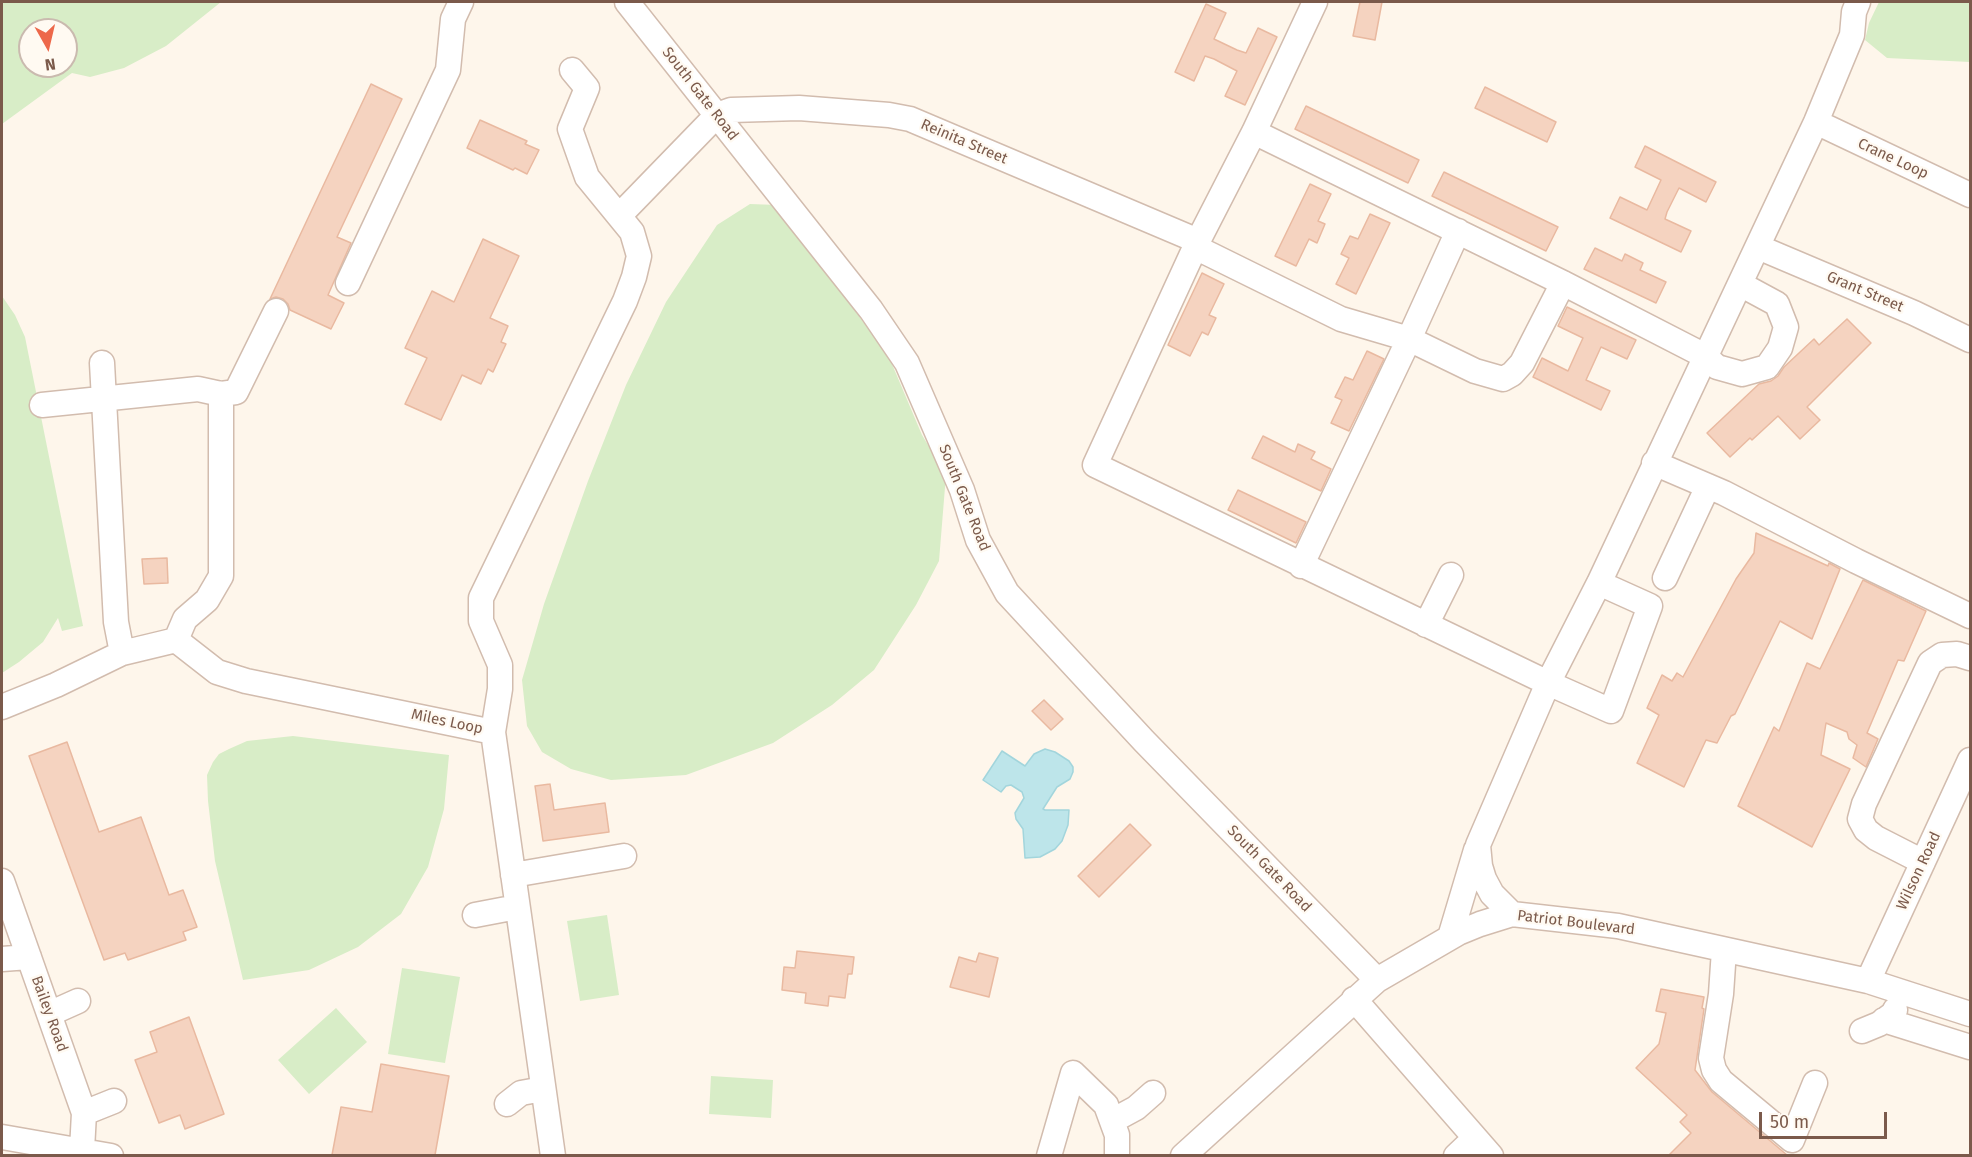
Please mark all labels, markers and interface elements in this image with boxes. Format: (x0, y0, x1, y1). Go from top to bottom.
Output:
north arrow (18, 18, 78, 78)
street label: South Gate Road (658, 44, 742, 144)
text: N (44, 54, 57, 74)
street label: Reinita Street (918, 116, 1010, 168)
street label: Crane Loop (1855, 135, 1931, 183)
street label: Grant Street (1824, 268, 1906, 316)
street label: South Gate Road (934, 442, 994, 554)
street label: Miles Loop (409, 706, 485, 738)
street label: South Gate Road (1223, 822, 1315, 916)
street label: Wilson Road (1893, 829, 1945, 913)
street label: Patriot Boulevard (1516, 907, 1636, 939)
street label: Bailey Road (27, 973, 71, 1055)
scale bar (1762, 1100, 1890, 1138)
text: 50 m (1770, 1111, 1809, 1133)

